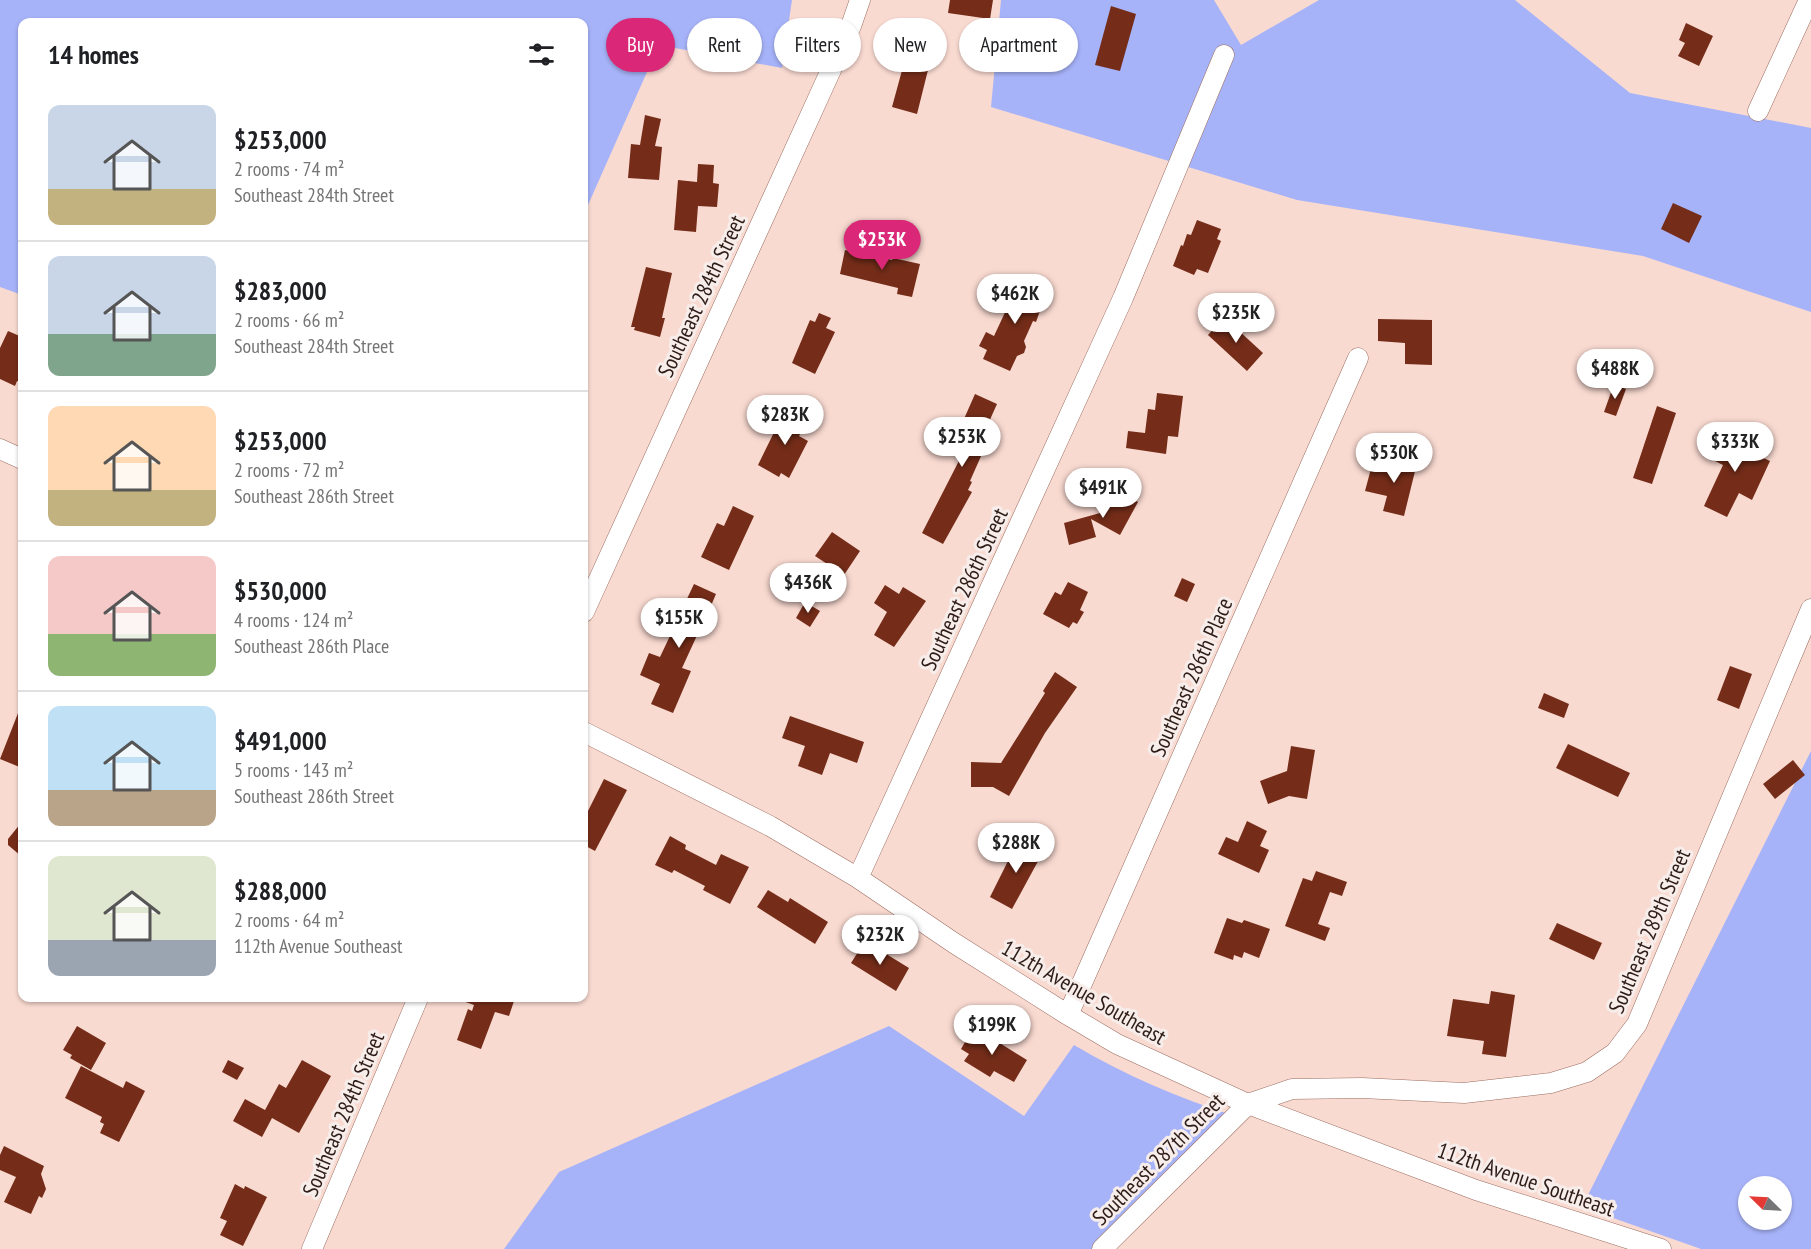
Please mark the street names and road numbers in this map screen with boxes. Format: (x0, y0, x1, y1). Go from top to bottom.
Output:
street label: Southeast 284th Street (651, 210, 751, 382)
street label: Southeast 286th Street (914, 503, 1014, 675)
street label: Southeast 286th Place (1143, 593, 1239, 761)
street label: Southeast 289th Street (1602, 845, 1696, 1017)
street label: 112th Avenue Southeast (997, 934, 1171, 1050)
street label: Southeast 284th Street (296, 1028, 390, 1200)
street label: Southeast 287th Street (1086, 1087, 1230, 1231)
street label: 112th Avenue Southeast (1434, 1136, 1618, 1222)

